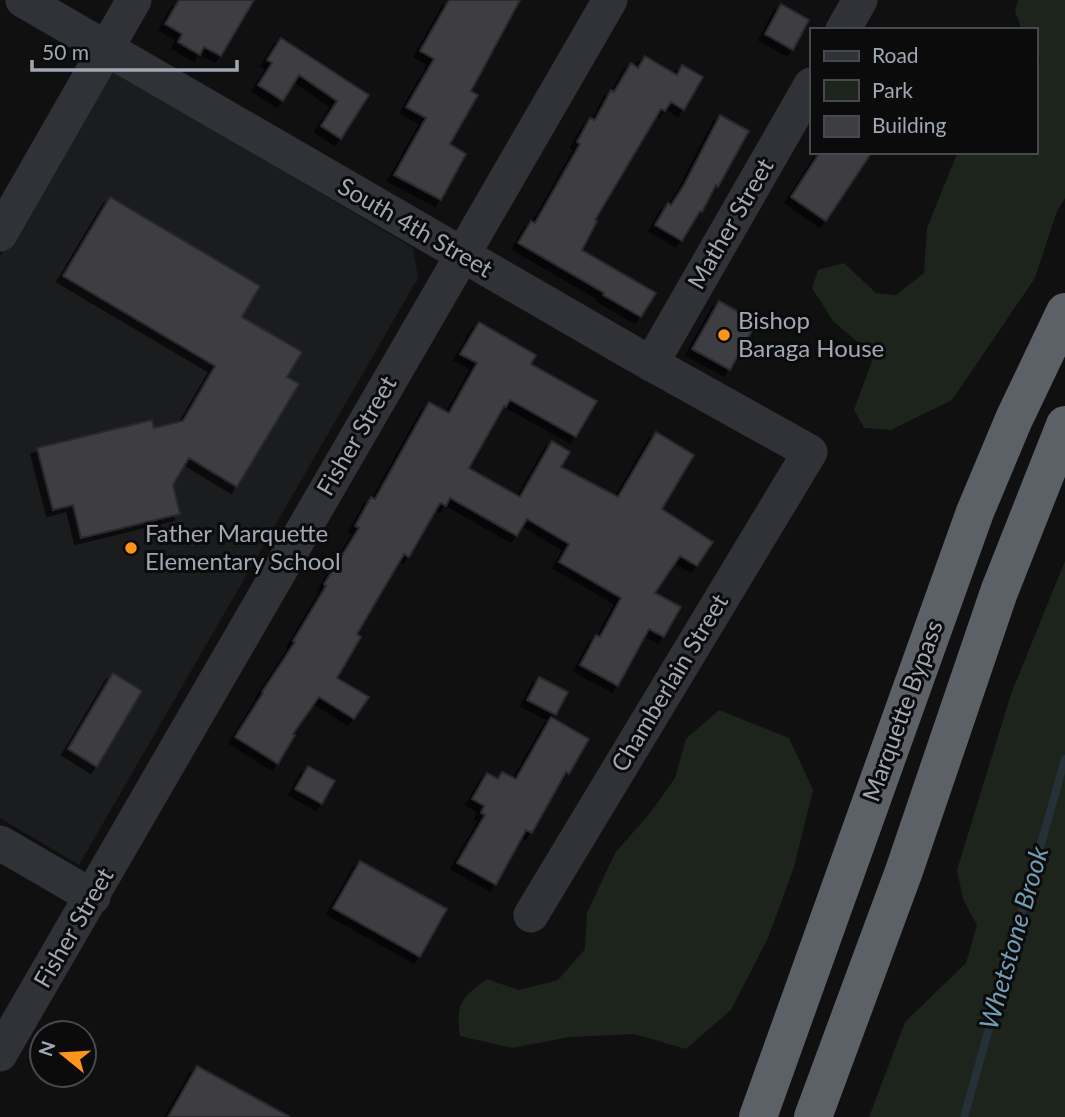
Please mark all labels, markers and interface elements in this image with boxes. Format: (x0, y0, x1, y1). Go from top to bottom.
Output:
scale bar (32, 28, 236, 72)
legend (810, 28, 1037, 154)
text: 50 m (42, 39, 89, 64)
text: Road (872, 42, 919, 67)
text: Park (872, 77, 913, 102)
text: Building (872, 112, 947, 137)
street label: Mather Street (681, 152, 779, 294)
street label: South 4th Street (333, 171, 498, 283)
place label: Bishop Baraga House (738, 305, 884, 362)
marker: Bishop Baraga House (716, 327, 732, 343)
street label: Fisher Street (310, 370, 402, 500)
place label: Father Marquette Elementary School (145, 518, 341, 575)
marker: Father Marquette Elementary School (123, 540, 139, 556)
street label: Chamberlain Street (604, 588, 733, 776)
street label: Marquette Bypass (855, 616, 948, 805)
water label: Whetstone Brook (972, 842, 1055, 1033)
street label: Fisher Street (27, 862, 119, 992)
north arrow (28, 1019, 98, 1089)
text: N (33, 1038, 60, 1059)

